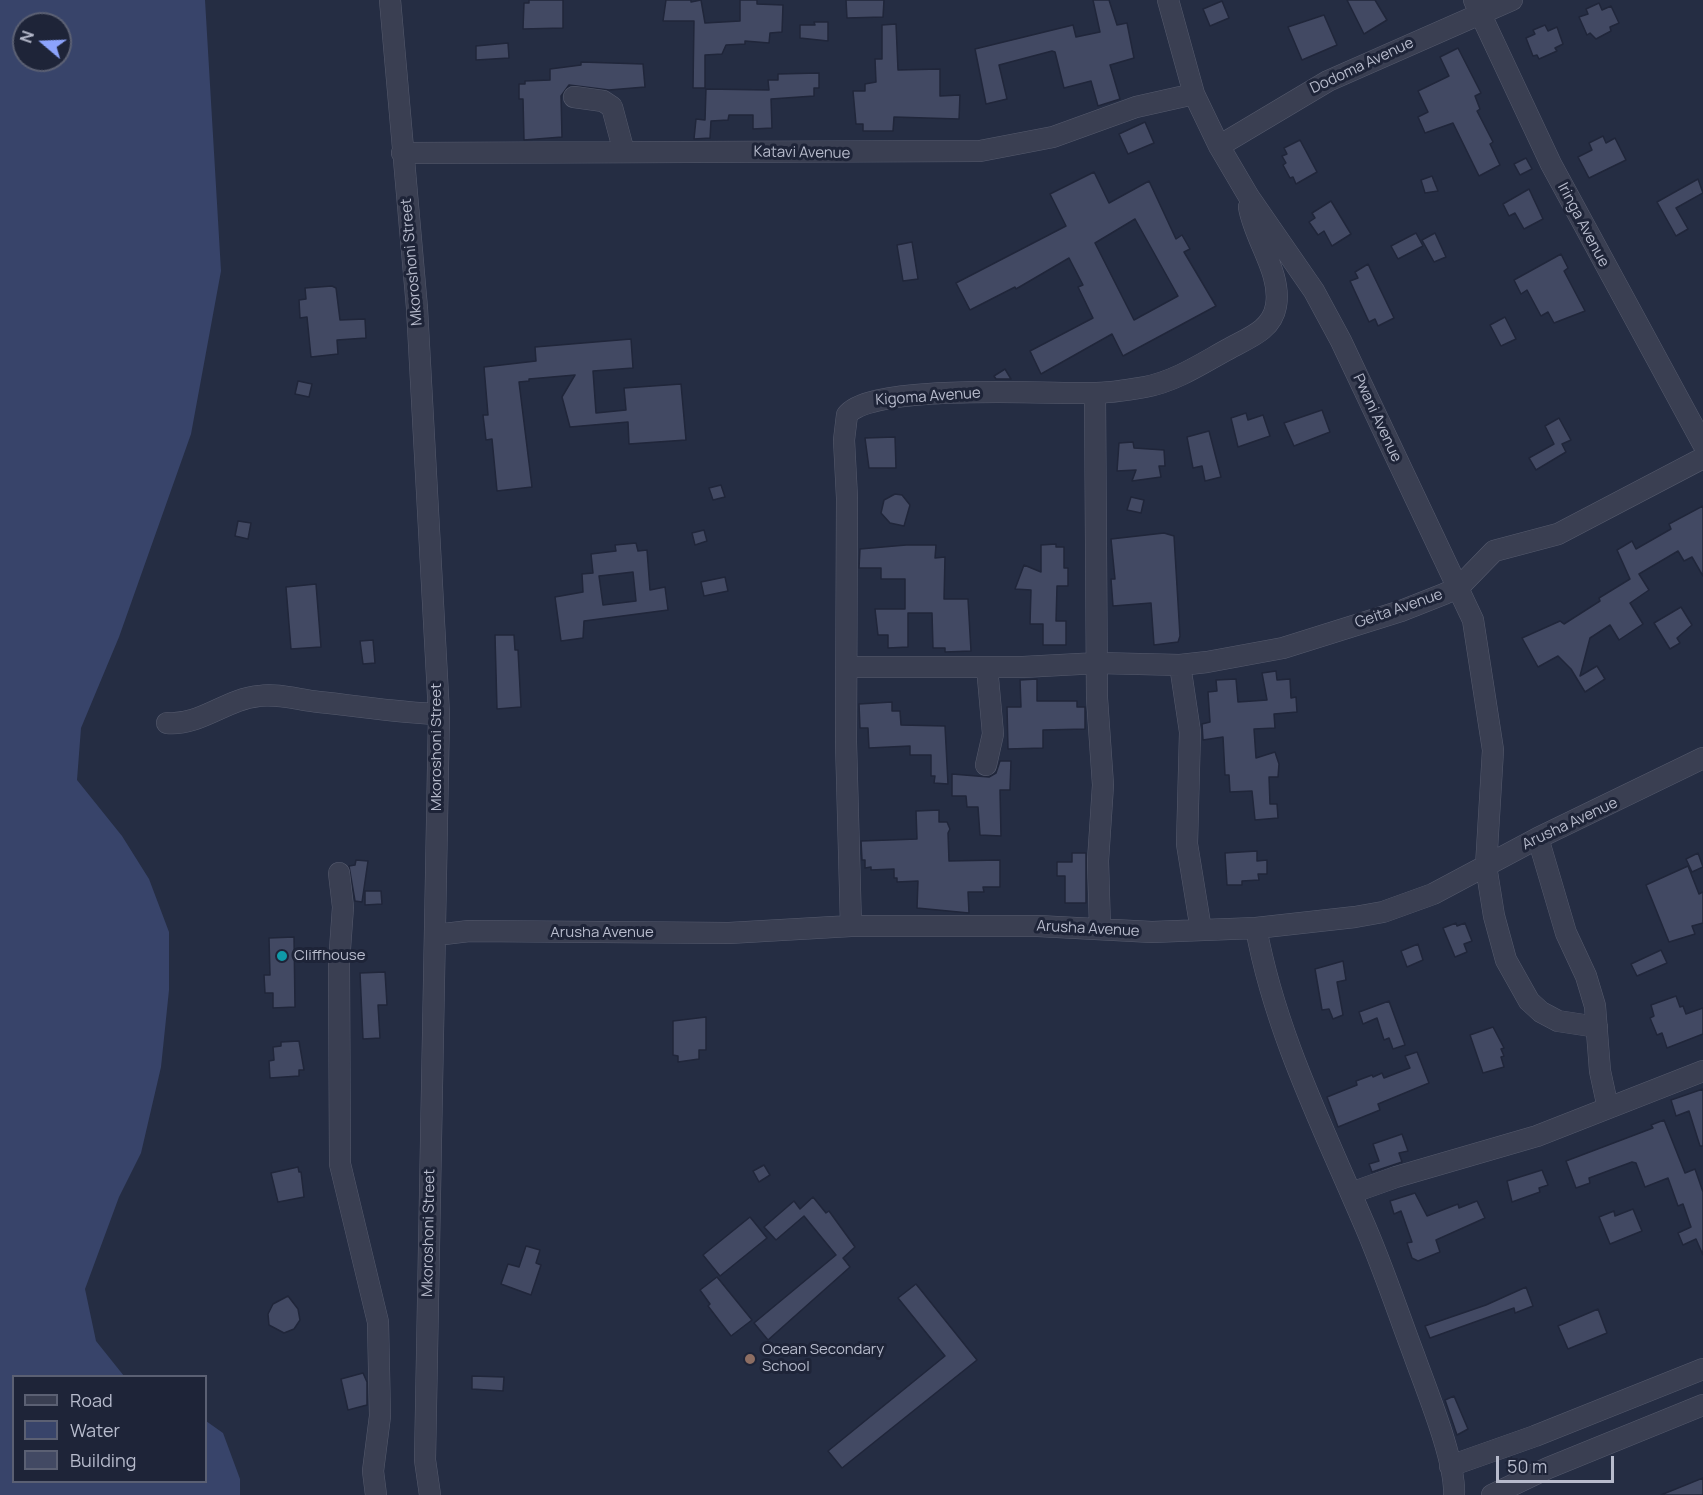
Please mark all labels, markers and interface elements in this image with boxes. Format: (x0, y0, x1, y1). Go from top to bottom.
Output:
north arrow (12, 12, 72, 72)
text: N (15, 28, 39, 46)
street label: Dodoma Avenue (1307, 34, 1417, 98)
street label: Katavi Avenue (753, 143, 851, 163)
street label: Iringa Avenue (1553, 180, 1613, 270)
street label: Mkoroshoni Street (397, 197, 427, 327)
street label: Pwani Avenue (1349, 371, 1405, 465)
street label: Kigoma Avenue (875, 384, 981, 410)
street label: Geita Avenue (1353, 586, 1445, 632)
street label: Mkoroshoni Street (428, 683, 446, 811)
street label: Arusha Avenue (1519, 794, 1621, 854)
street label: Arusha Avenue (1036, 917, 1140, 941)
street label: Arusha Avenue (550, 924, 654, 942)
place label: Cliffhouse (294, 947, 365, 965)
marker: Cliffhouse (275, 949, 289, 963)
street label: Mkoroshoni Street (419, 1169, 439, 1297)
place label: Ocean Secondary School (762, 1341, 884, 1376)
marker: Ocean Secondary School (743, 1352, 757, 1366)
legend (12, 1375, 207, 1483)
text: Road (70, 1388, 113, 1412)
text: Water (70, 1418, 120, 1442)
scale bar (1499, 1444, 1618, 1482)
text: Building (70, 1448, 136, 1472)
text: 50 m (1507, 1454, 1547, 1478)

